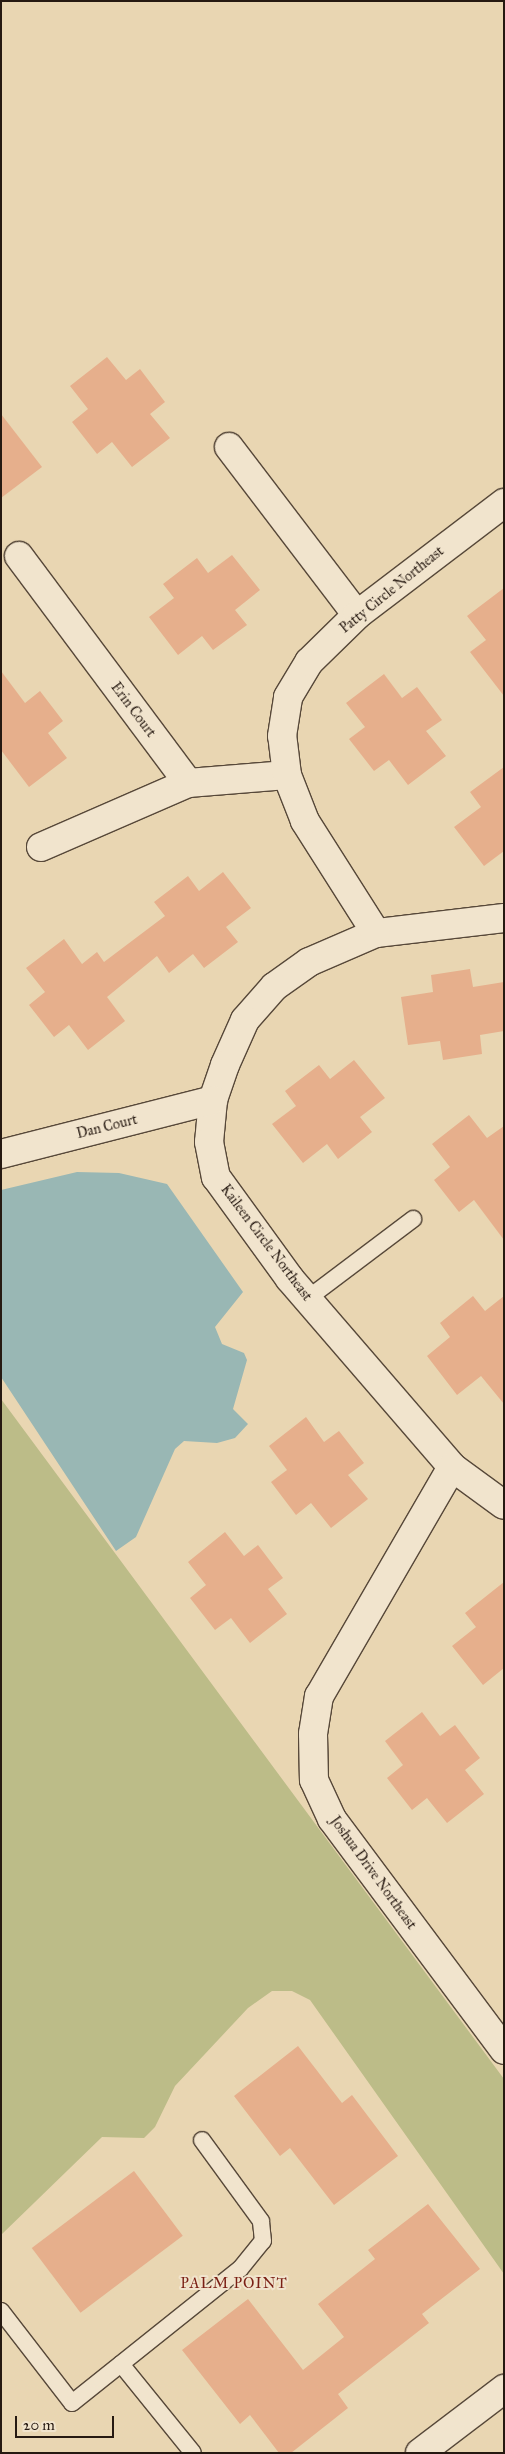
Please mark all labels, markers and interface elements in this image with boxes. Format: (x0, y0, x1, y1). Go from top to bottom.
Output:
street label: Patty Circle Northeast (337, 543, 447, 637)
street label: Erin Court (107, 679, 159, 741)
street label: Dan Court (75, 1111, 139, 1143)
street label: Kaileen Circle Northeast (217, 1182, 315, 1304)
street label: Joshua Drive Northeast (326, 1813, 420, 1933)
district label: PALM POINT (179, 2275, 289, 2293)
scale bar (18, 2406, 116, 2438)
text: 20 m (23, 2416, 55, 2434)

